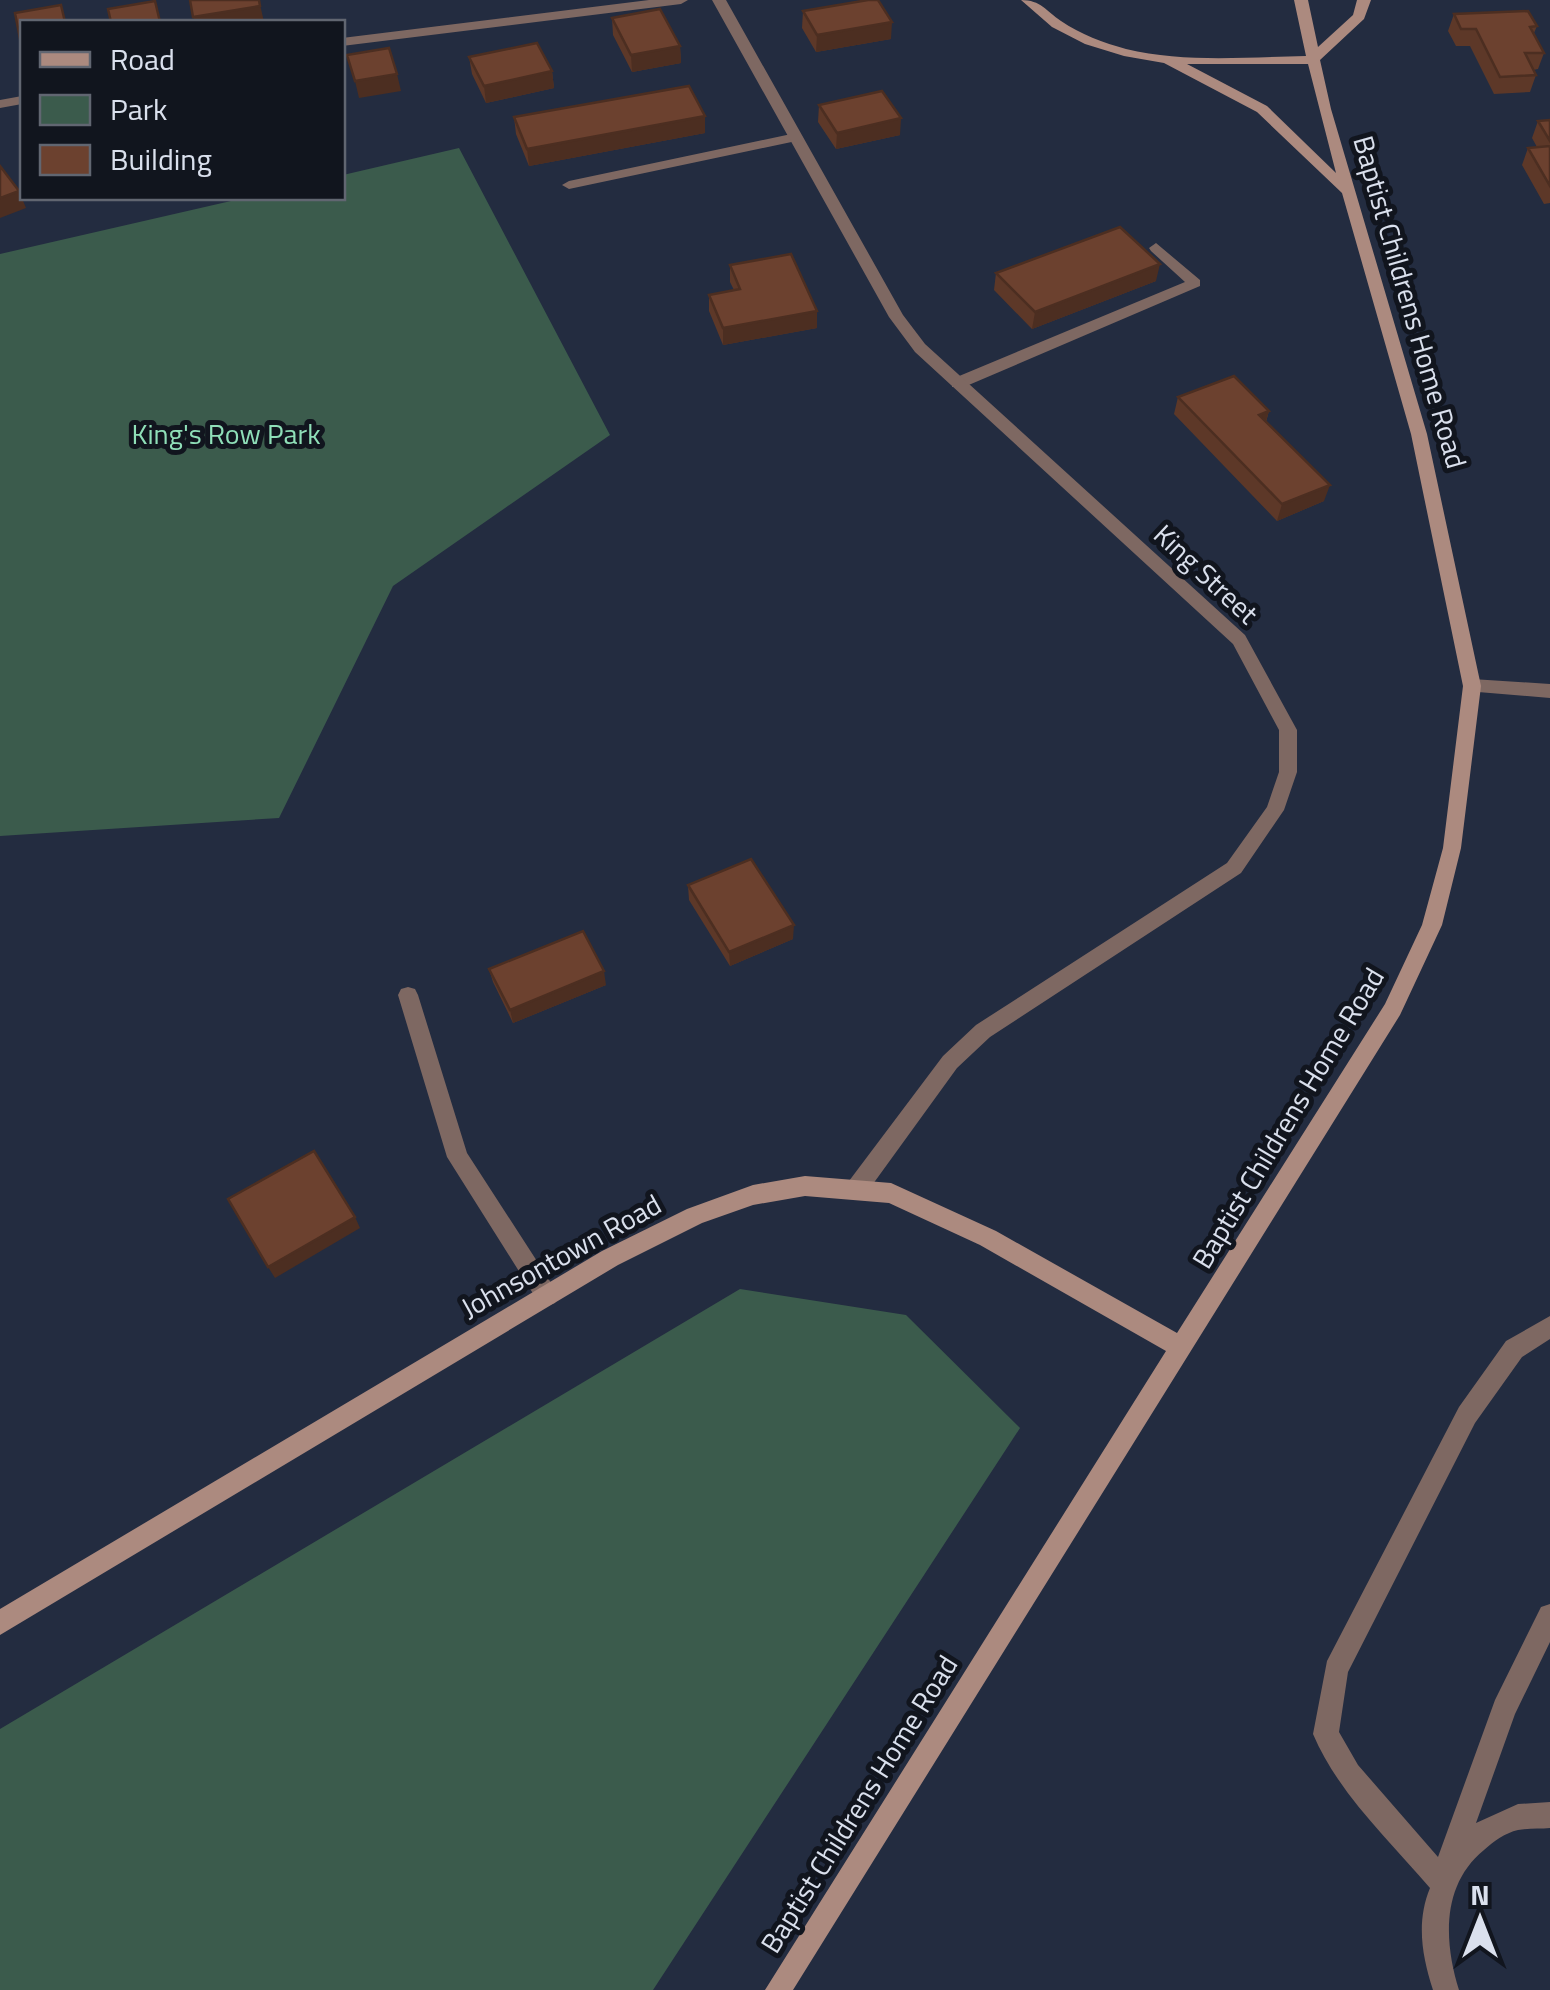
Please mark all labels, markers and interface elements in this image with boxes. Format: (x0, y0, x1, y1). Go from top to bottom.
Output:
legend (20, 20, 345, 200)
text: Road (110, 36, 175, 82)
text: Park (110, 86, 167, 132)
street label: Baptist Childrens Home Road (1342, 130, 1479, 473)
text: Building (110, 136, 212, 182)
park label: King's Row Park (131, 412, 321, 455)
street label: King Street (1144, 514, 1269, 634)
street label: Baptist Childrens Home Road (1180, 959, 1395, 1276)
street label: Johnsontown Road (453, 1183, 669, 1328)
street label: Baptist Childrens Home Road (749, 1646, 968, 1961)
north arrow (1430, 1870, 1530, 1970)
text: N (1470, 1873, 1490, 1916)

